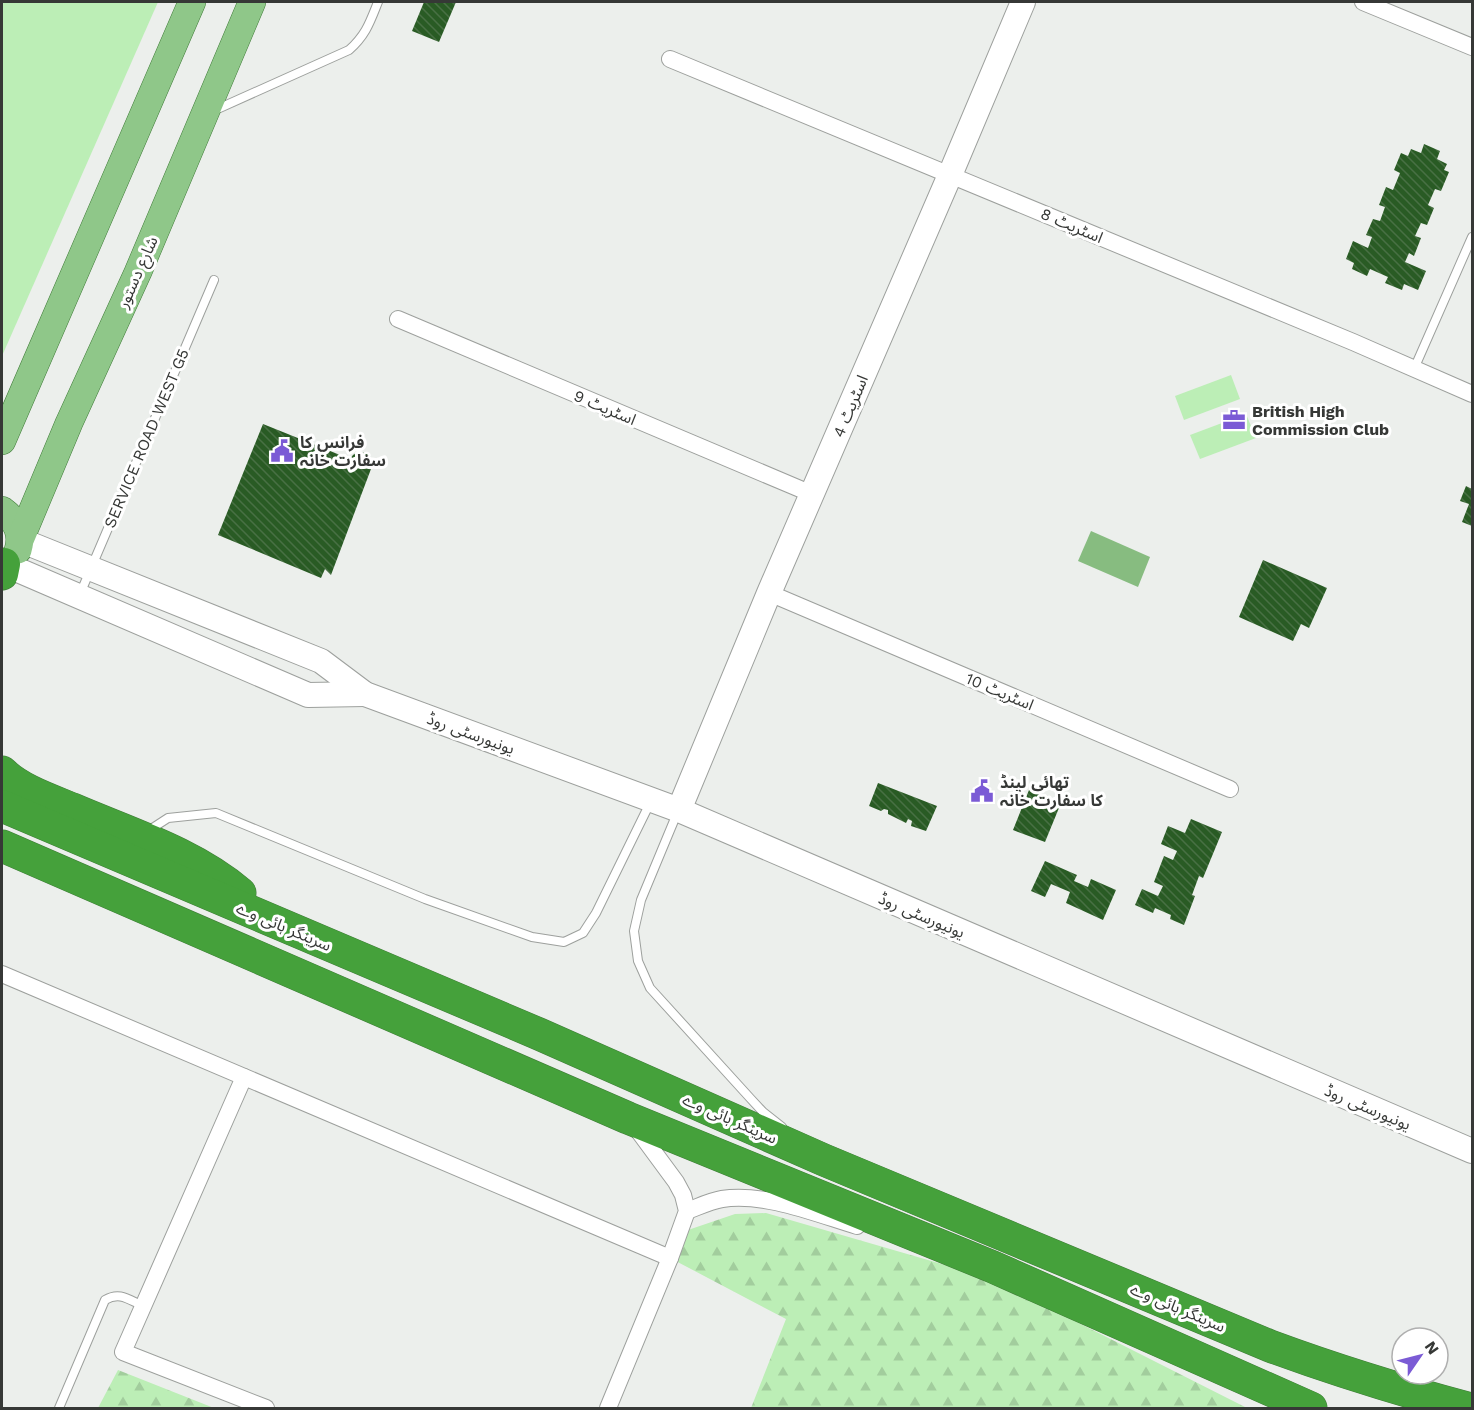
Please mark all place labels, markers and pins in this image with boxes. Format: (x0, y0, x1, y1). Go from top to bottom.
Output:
place label: British High Commission Club (1252, 402, 1389, 439)
office icon: British High Commission Club (1221, 407, 1247, 433)
place label: فرانس کا سفارت خانہ (300, 433, 386, 470)
public building icon: فرانس کا سفارت خانہ (269, 438, 295, 464)
place label: تھائی لینڈ کا سفارت خانہ (1000, 773, 1104, 810)
public building icon: تھائی لینڈ کا سفارت خانہ (969, 778, 995, 804)

